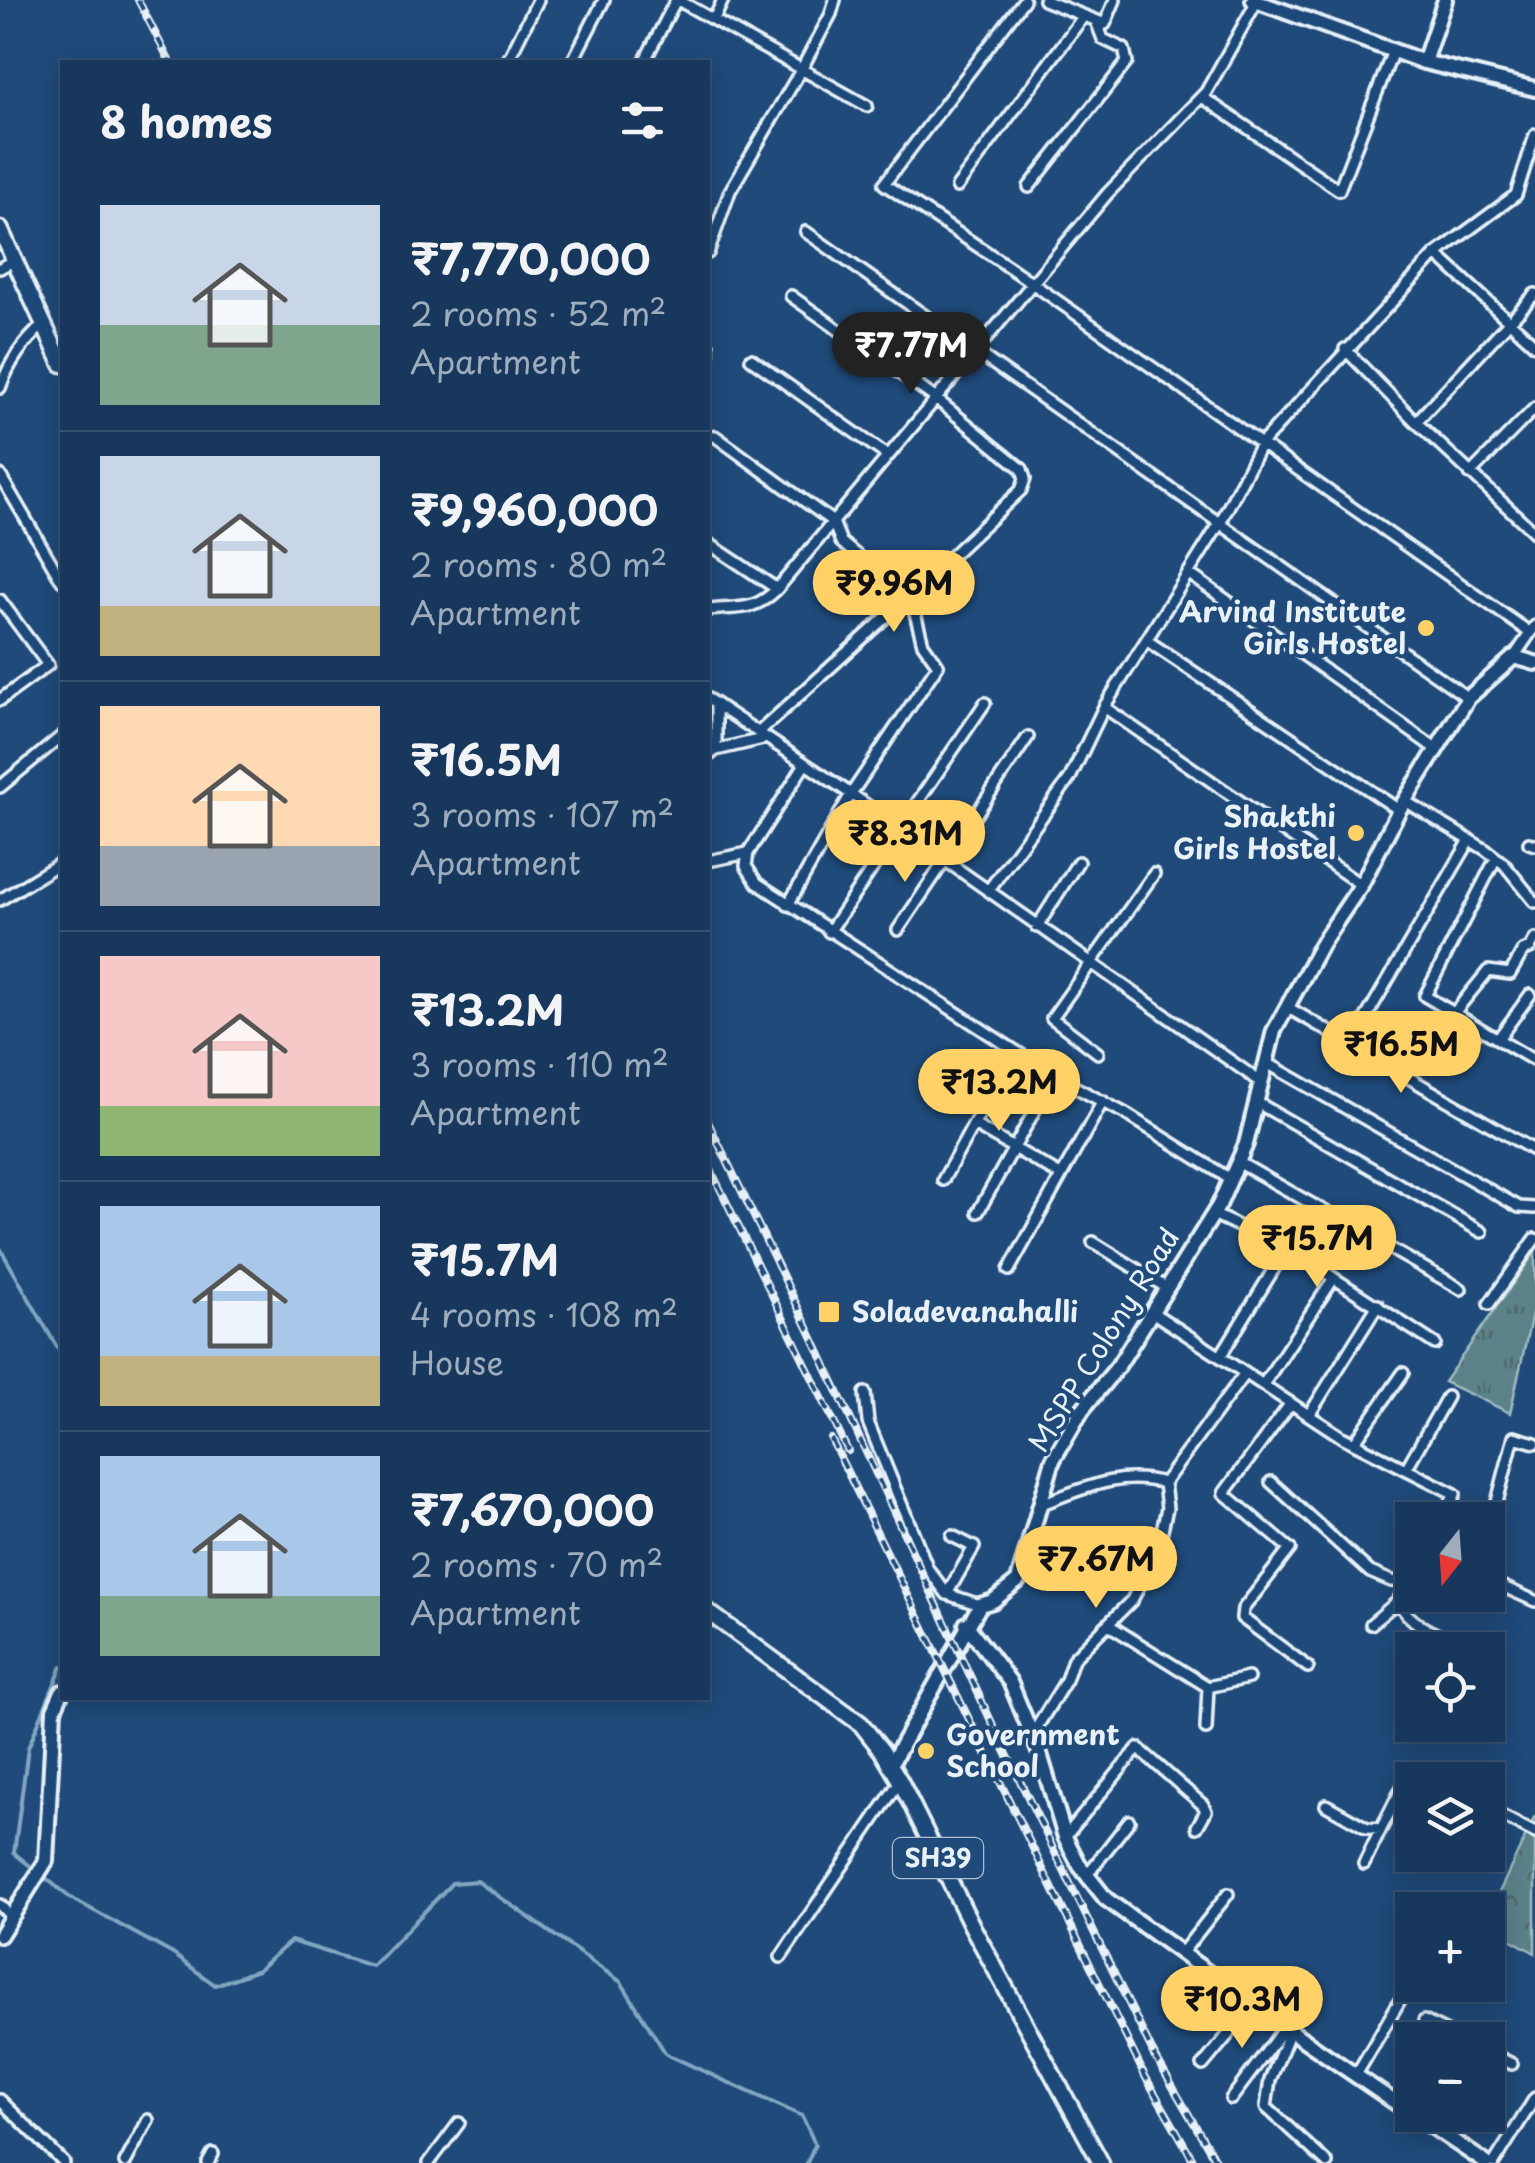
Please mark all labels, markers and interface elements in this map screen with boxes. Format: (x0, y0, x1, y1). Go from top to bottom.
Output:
text: 8 homes (100, 89, 273, 152)
icon: filters (615, 93, 670, 148)
text: ₹7,770,000 (410, 226, 651, 289)
icon: home (180, 245, 300, 365)
text: 2 rooms · 52 m² (410, 289, 666, 337)
pin: ₹7.77M (830, 312, 992, 397)
text: ₹7.77M (854, 320, 968, 368)
text: Apartment (410, 337, 581, 385)
text: ₹9,960,000 (410, 477, 658, 540)
icon: home (180, 496, 300, 616)
text: 2 rooms · 80 m² (410, 540, 667, 588)
pin: ₹9.96M (813, 550, 975, 635)
text: ₹9.96M (835, 558, 953, 606)
text: Apartment (410, 588, 581, 636)
place label: Arvind Institute Girls Hostel (1179, 589, 1406, 664)
marker: Arvind Institute Girls Hostel (1415, 617, 1437, 639)
text: ₹16.5M (410, 727, 562, 790)
icon: home (180, 746, 300, 866)
text: 3 rooms · 107 m² (410, 790, 674, 838)
place label: Shakthi Girls Hostel (1173, 794, 1336, 869)
pin: ₹8.31M (824, 800, 986, 885)
text: ₹8.31M (847, 808, 963, 856)
marker: Shakthi Girls Hostel (1345, 822, 1367, 844)
text: Apartment (410, 838, 581, 886)
text: ₹13.2M (410, 977, 564, 1040)
icon: home (180, 996, 300, 1116)
pin: ₹16.5M (1320, 1011, 1482, 1096)
text: ₹16.5M (1343, 1019, 1459, 1067)
text: 3 rooms · 110 m² (410, 1040, 669, 1088)
pin: ₹13.2M (918, 1049, 1080, 1134)
text: ₹13.2M (940, 1057, 1058, 1105)
text: Apartment (410, 1088, 581, 1136)
pin: ₹15.7M (1236, 1205, 1398, 1290)
text: ₹15.7M (1260, 1213, 1374, 1261)
street label: MSPP Colony Road (1016, 1219, 1189, 1460)
text: ₹15.7M (410, 1227, 559, 1290)
icon: home (180, 1246, 300, 1366)
place label: Soladevanahalli (852, 1289, 1078, 1332)
text: 4 rooms · 108 m² (410, 1290, 678, 1338)
marker: Soladevanahalli (816, 1299, 842, 1325)
text: House (410, 1338, 504, 1386)
text: ₹7,670,000 (410, 1477, 654, 1540)
icon: home (180, 1496, 300, 1616)
north arrow (1395, 1502, 1505, 1612)
map controls (1395, 1502, 1505, 2132)
pin: ₹7.67M (1015, 1526, 1177, 1611)
text: ₹7.67M (1037, 1534, 1155, 1582)
text: 2 rooms · 70 m² (410, 1540, 663, 1588)
text: Apartment (410, 1588, 581, 1636)
button: locate (1395, 1632, 1505, 1742)
place label: Government School (946, 1712, 1120, 1787)
marker: Government School (915, 1740, 937, 1762)
button: layers (1395, 1762, 1505, 1872)
road number: SH39 (893, 1838, 983, 1878)
button: + (1395, 1892, 1505, 2002)
pin: ₹10.3M (1161, 1966, 1323, 2051)
text: ₹10.3M (1183, 1974, 1301, 2022)
button: − (1395, 2022, 1505, 2132)

